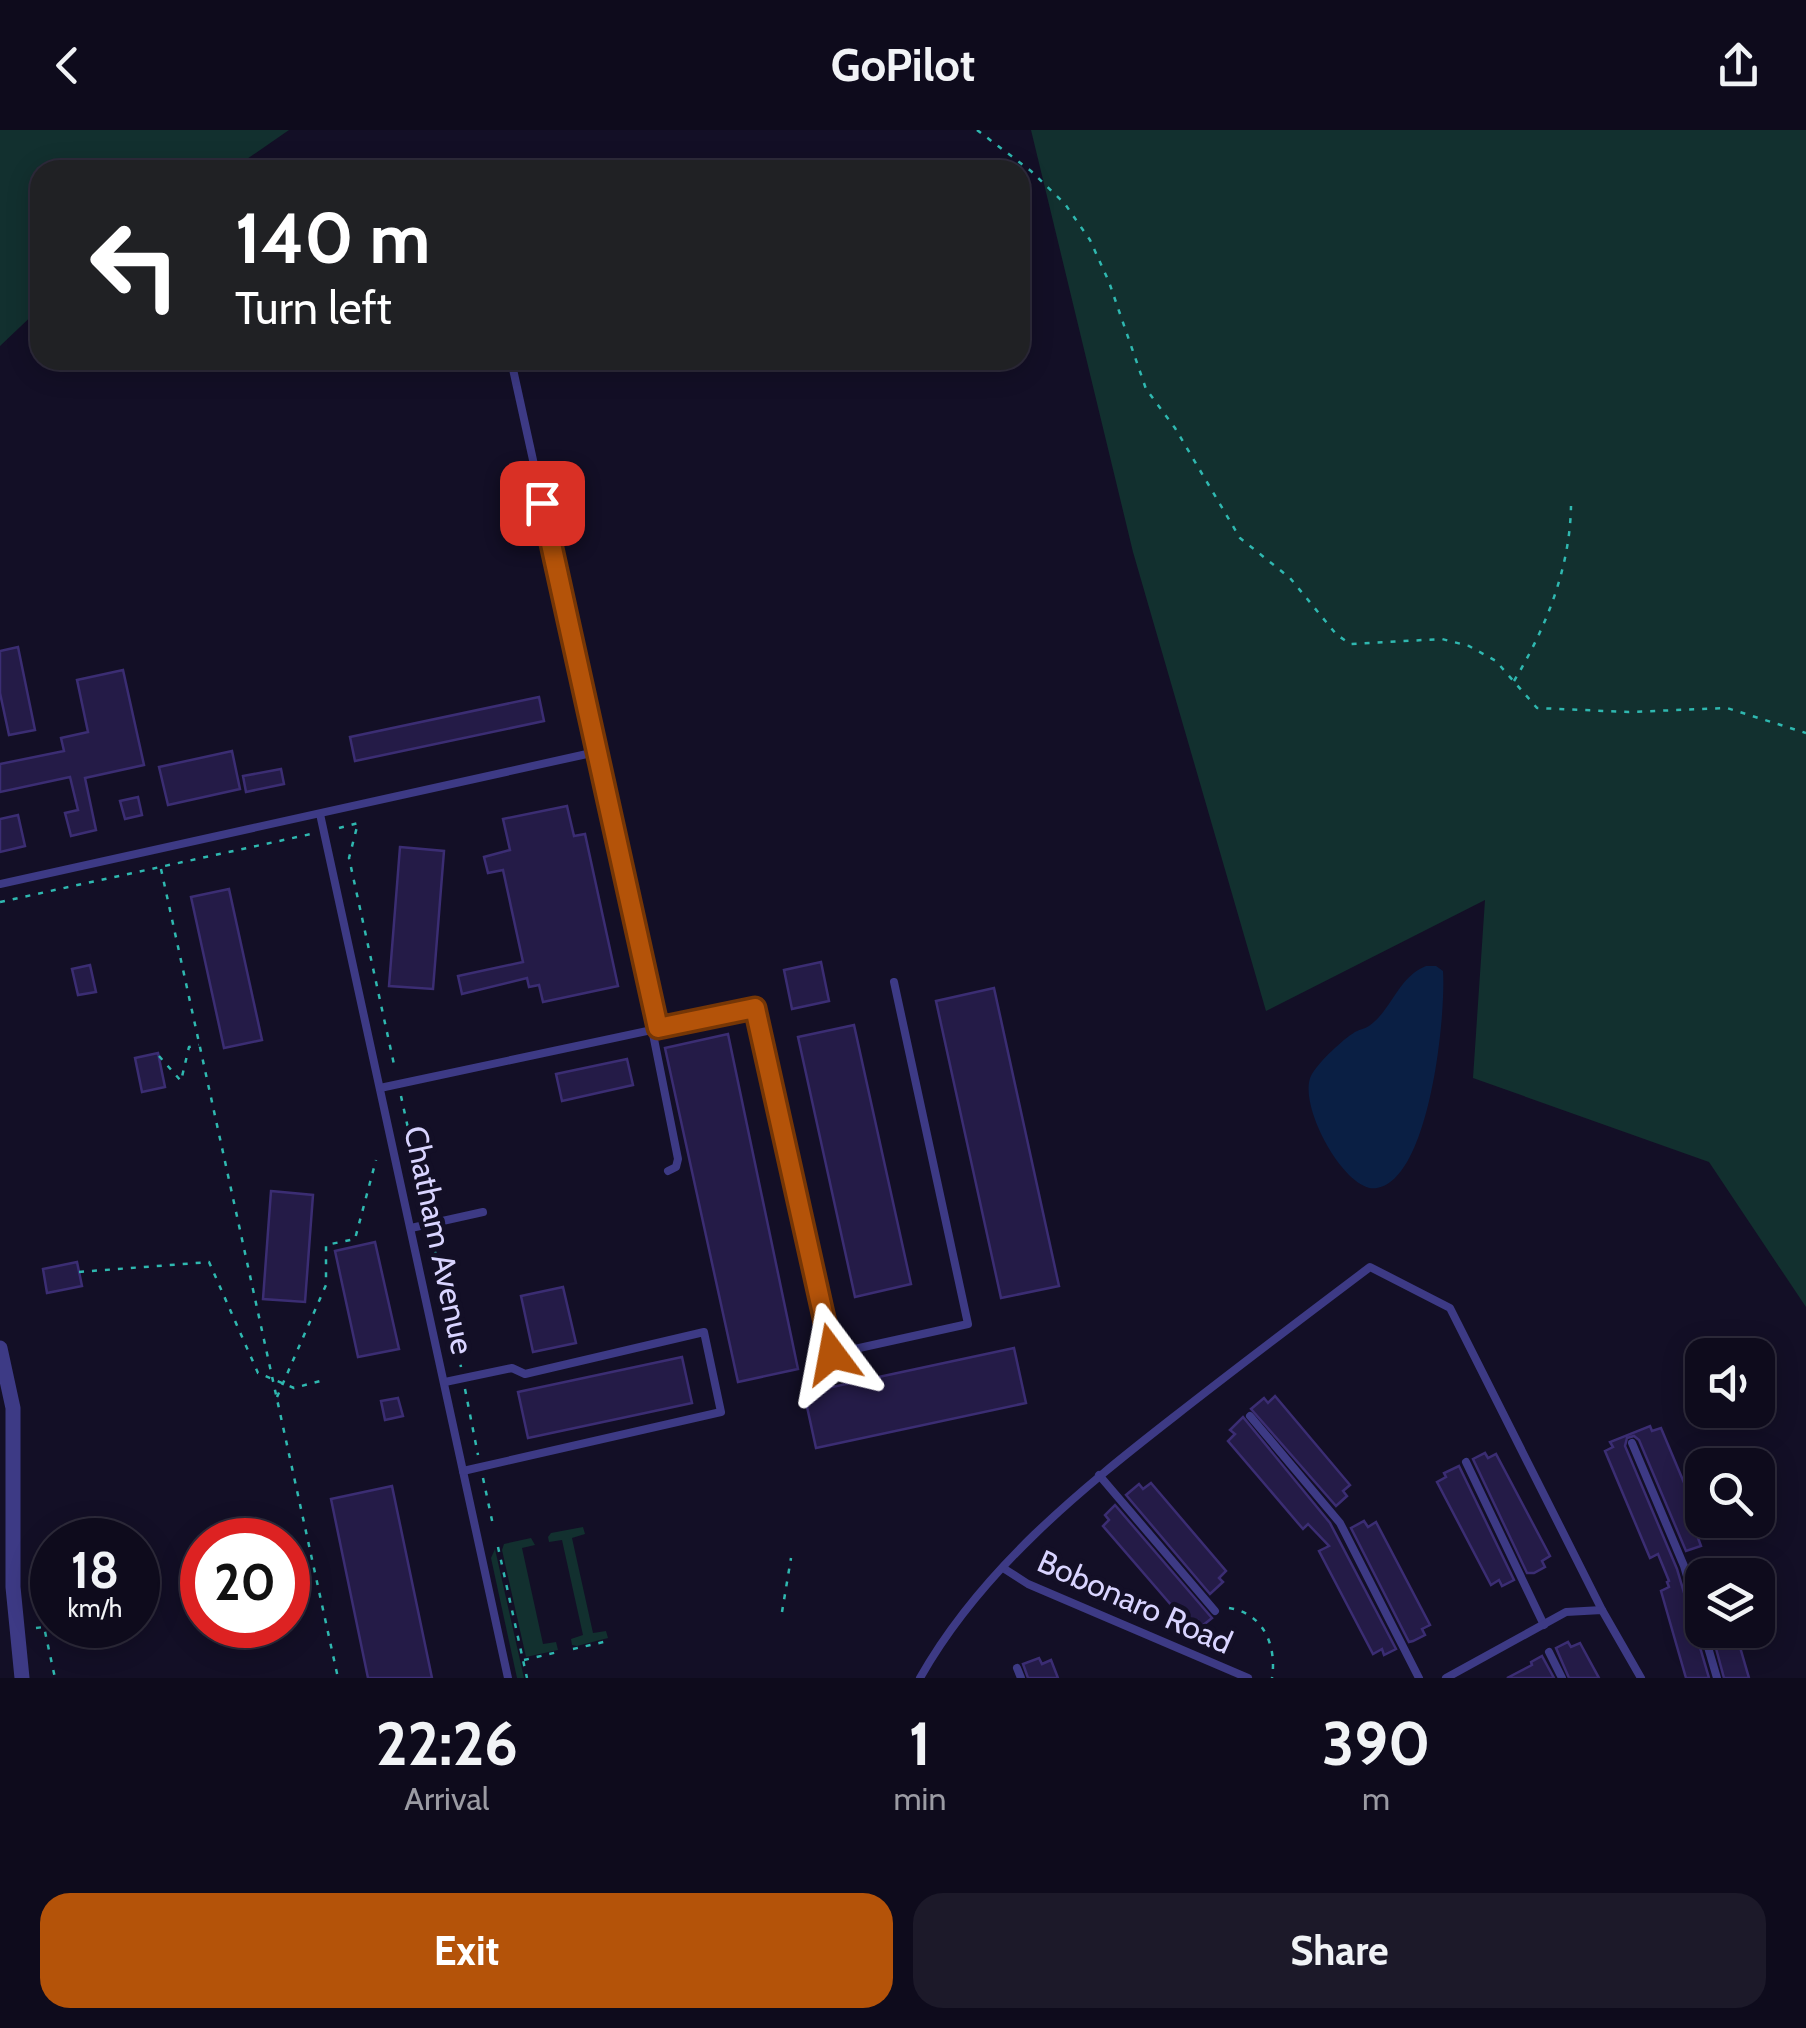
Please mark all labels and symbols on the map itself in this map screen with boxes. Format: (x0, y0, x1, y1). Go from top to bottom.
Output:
pin (500, 461, 585, 546)
street label: Chatham Avenue (396, 1122, 483, 1358)
position arrow (780, 1302, 884, 1406)
speed limit sign: 20 (180, 1518, 310, 1648)
street label: Bobonaro Road (1032, 1541, 1239, 1662)

